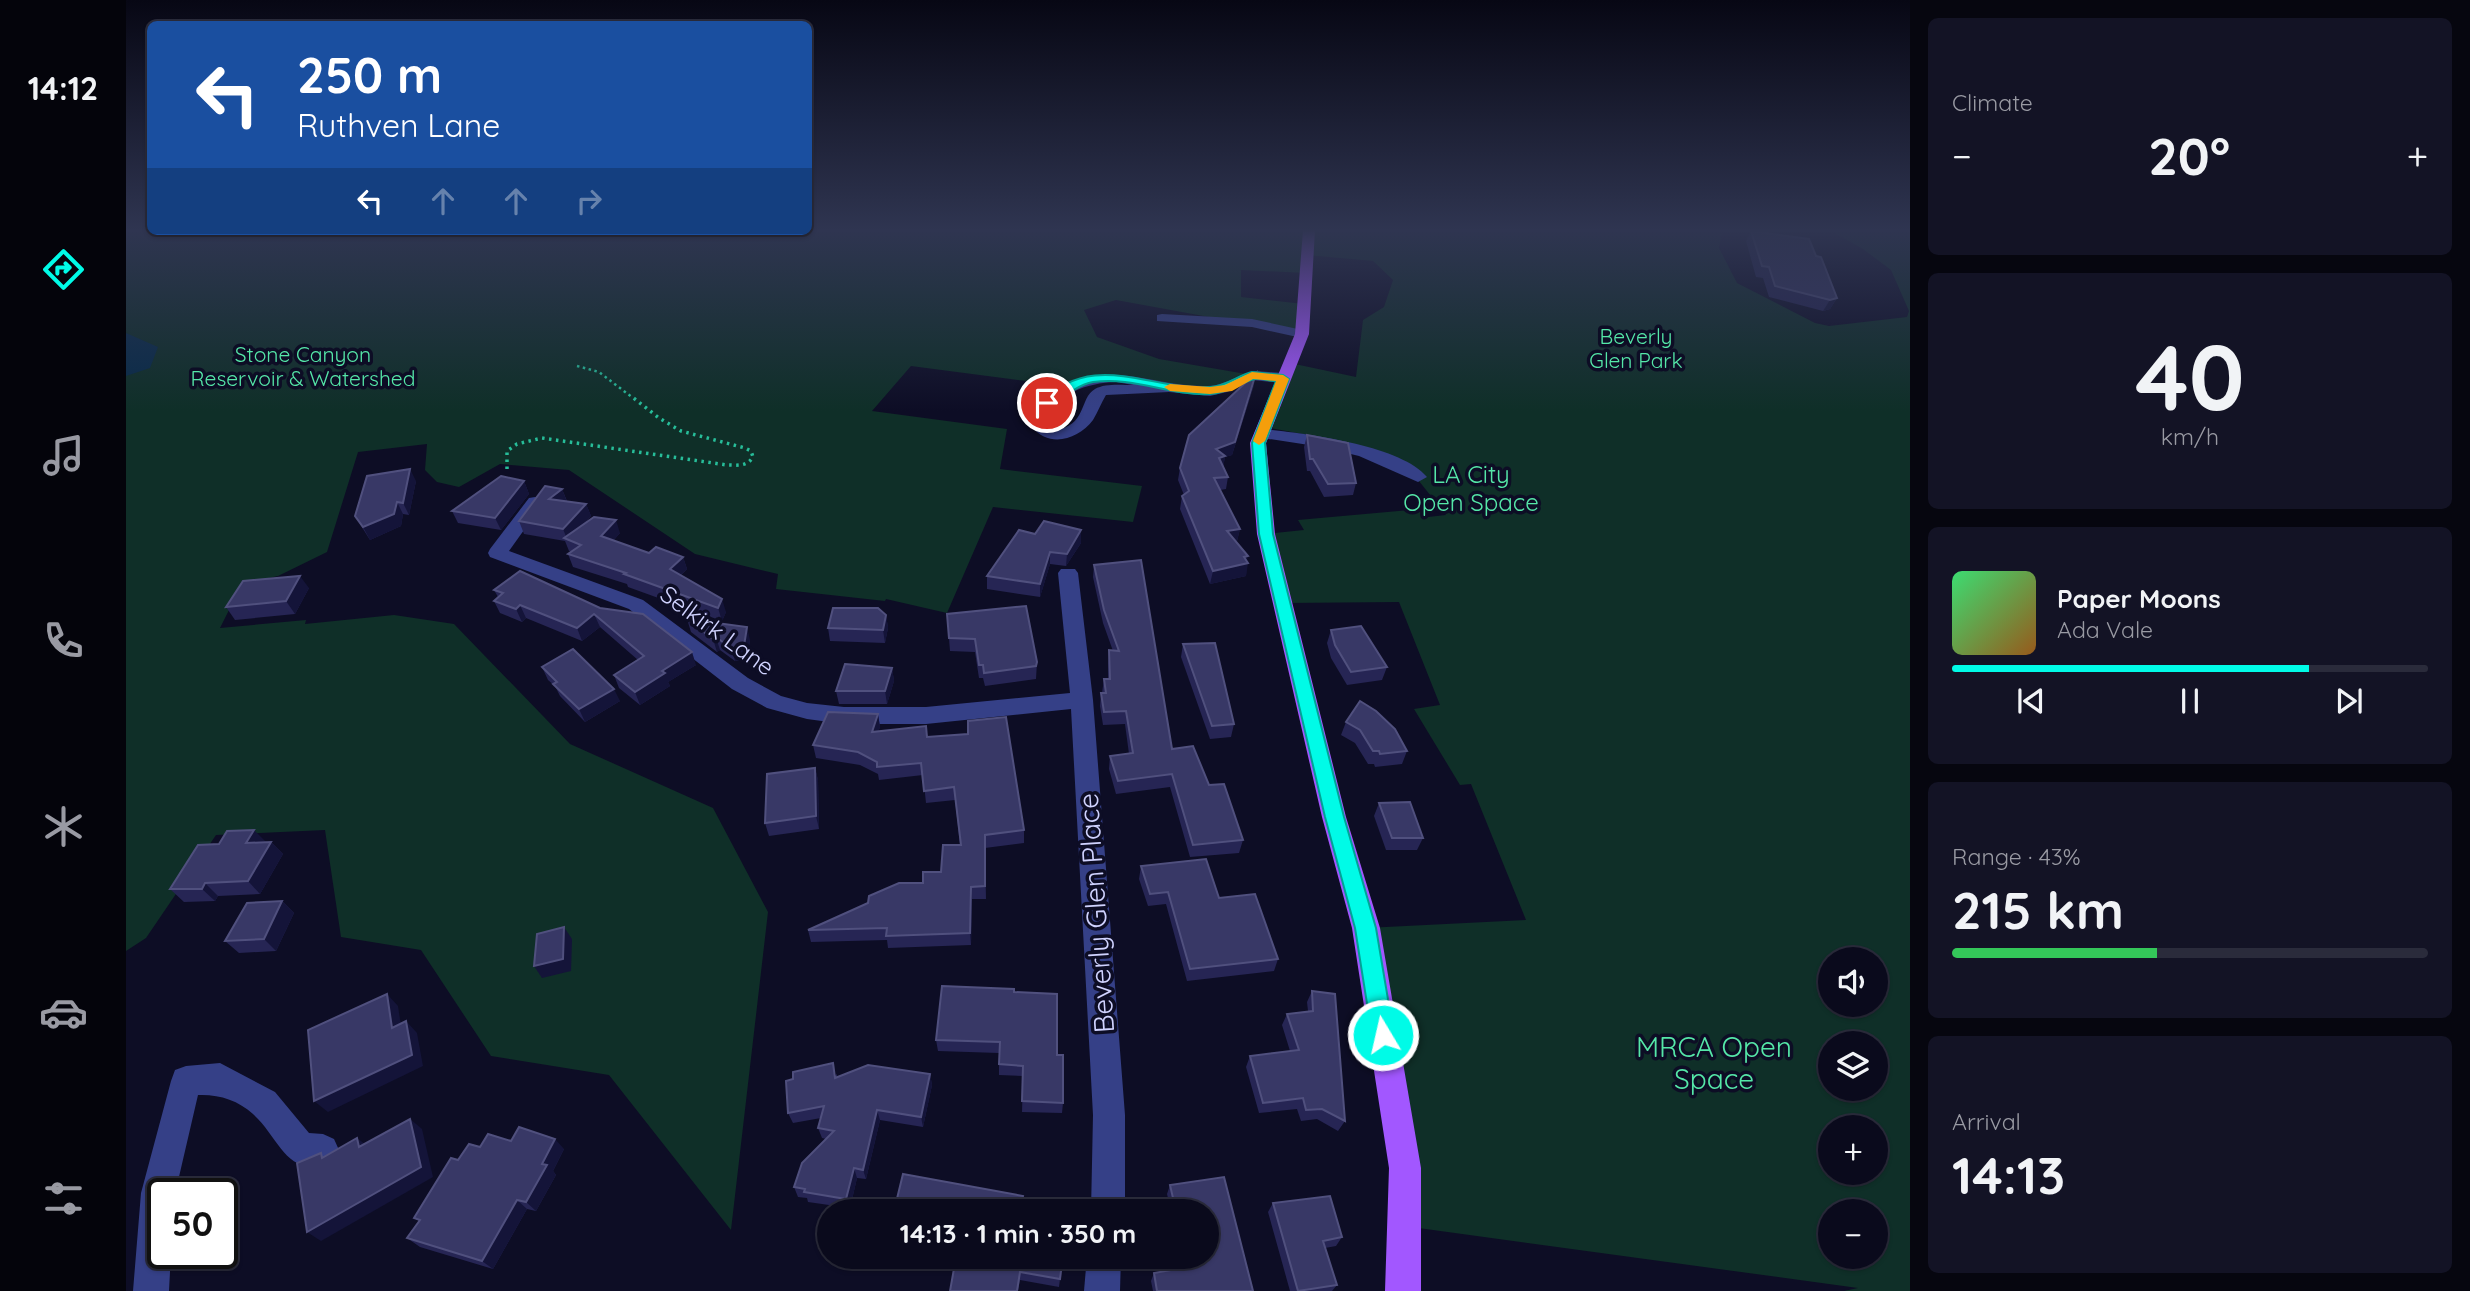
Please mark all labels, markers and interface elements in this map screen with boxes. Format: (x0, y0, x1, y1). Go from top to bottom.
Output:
text: 250 m (297, 44, 442, 105)
icon: left (182, 49, 273, 140)
text: 14:12 (28, 68, 98, 108)
text: Climate (1952, 88, 2033, 117)
text: Ruthven Lane (297, 105, 500, 145)
text: 20° (2148, 123, 2230, 188)
text: − (1952, 132, 1972, 180)
text: + (2407, 132, 2428, 180)
icon: left (351, 182, 389, 220)
icon: ahead (424, 182, 462, 220)
icon: ahead (497, 182, 535, 220)
icon: right (570, 182, 608, 220)
icon: directions (39, 245, 88, 294)
text: 40 (2135, 319, 2245, 433)
park label: Beverly Glen Park (1589, 323, 1683, 373)
park label: Stone Canyon Reservoir & Watershed (191, 341, 415, 391)
pin (1017, 373, 1077, 433)
icon: arrive (1028, 384, 1066, 422)
text: km/h (2161, 422, 2219, 451)
icon: music (39, 431, 88, 480)
park label: LA City Open Space (1403, 459, 1539, 517)
street label: Selkirk Lane (655, 579, 781, 682)
text: Paper Moons (2057, 582, 2221, 615)
text: Ada Vale (2057, 615, 2153, 644)
icon: phone (39, 616, 88, 665)
icon: previous (2012, 682, 2050, 720)
icon: pause (2171, 682, 2209, 720)
icon: next (2330, 682, 2368, 720)
street label: Beverly Glen Place (1070, 792, 1121, 1034)
icon: climate (39, 802, 88, 851)
text: Range · 43% (1952, 842, 2081, 871)
text: 215 km (1952, 877, 2124, 942)
map controls (1818, 947, 1888, 1269)
button: sound (1818, 947, 1888, 1017)
icon: car (39, 988, 88, 1037)
position arrow (1346, 998, 1420, 1072)
park label: MRCA Open Space (1636, 1029, 1792, 1096)
button: layers (1818, 1031, 1888, 1101)
text: Arrival (1952, 1107, 2021, 1136)
button: + (1818, 1115, 1888, 1185)
text: 14:13 (1952, 1142, 2065, 1207)
icon: filters (39, 1174, 88, 1223)
speed limit sign: 50 (147, 1178, 238, 1269)
button: − (1818, 1199, 1888, 1269)
text: 14:13 · 1 min · 350 m (900, 1217, 1136, 1250)

